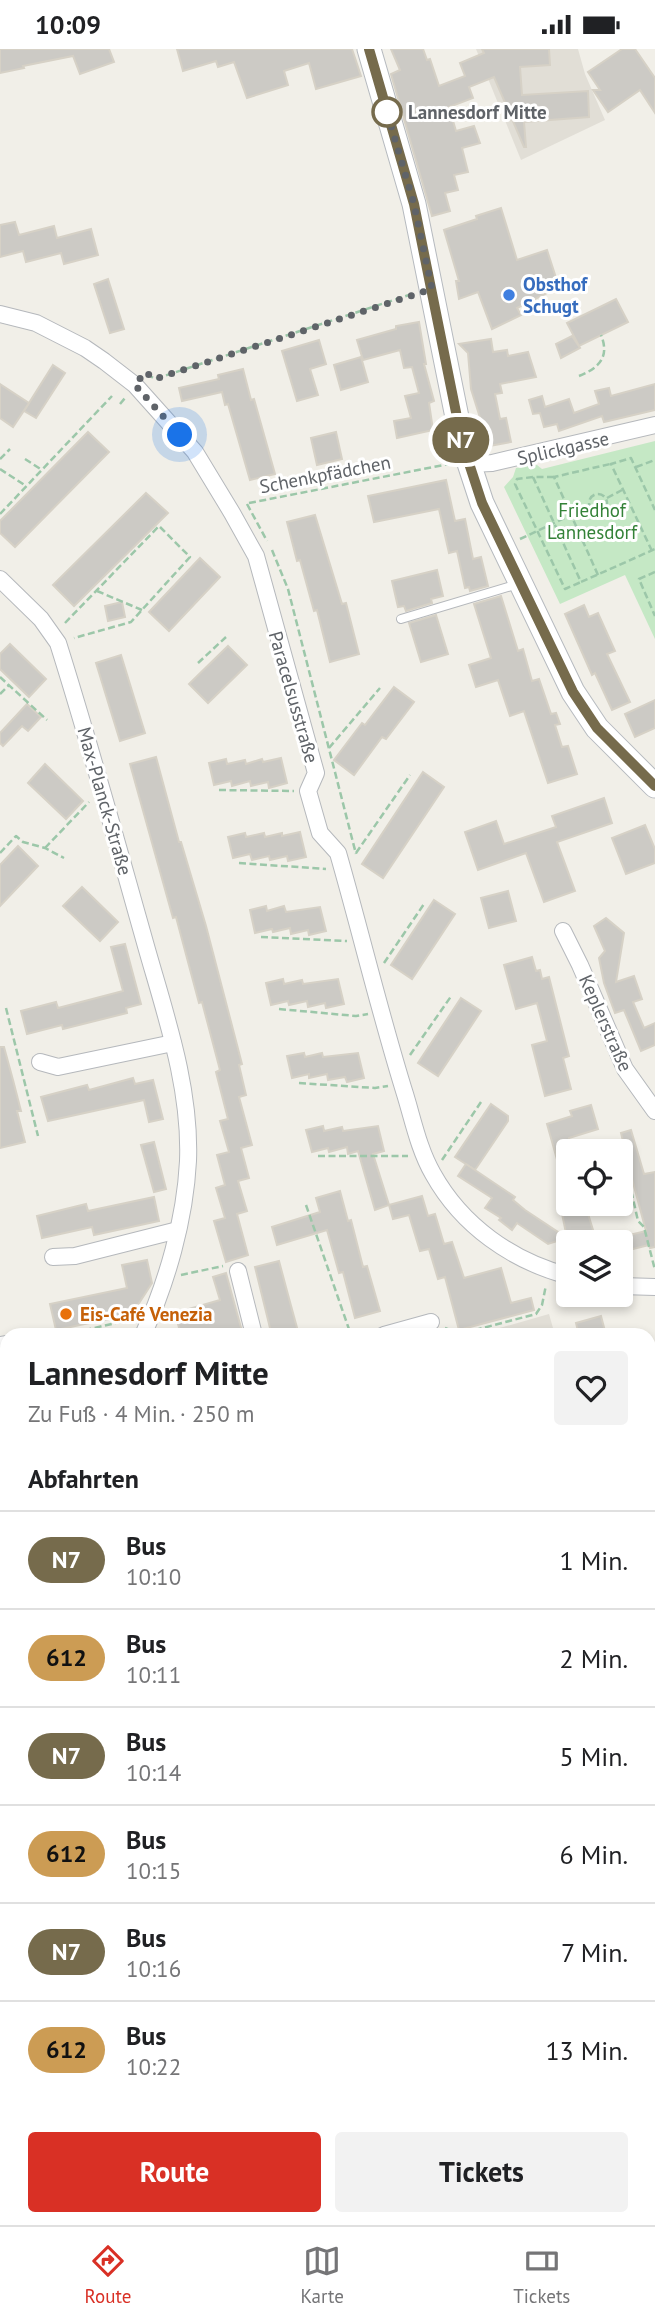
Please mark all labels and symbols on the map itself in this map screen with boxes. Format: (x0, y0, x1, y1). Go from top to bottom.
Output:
marker: Lannesdorf Mitte (372, 97, 402, 127)
place label: Lannesdorf Mitte (408, 100, 547, 124)
place label: Obsthof Schugt (523, 272, 589, 318)
marker: Obsthof Schugt (501, 287, 517, 303)
your location (162, 417, 197, 452)
line badge: N7 (430, 417, 492, 463)
street label: Splickgasse (515, 426, 611, 470)
street label: Schenkpfädchen (257, 450, 393, 498)
park label: Friedhof Lannesdorf (547, 498, 638, 544)
street label: Paracelsusstraße (264, 628, 324, 766)
street label: Max-Planck-Straße (72, 724, 138, 878)
street label: Keplerstraße (574, 971, 638, 1075)
place label: Eis-Café Venezia (80, 1302, 212, 1326)
marker: Eis-Café Venezia (58, 1306, 74, 1322)

